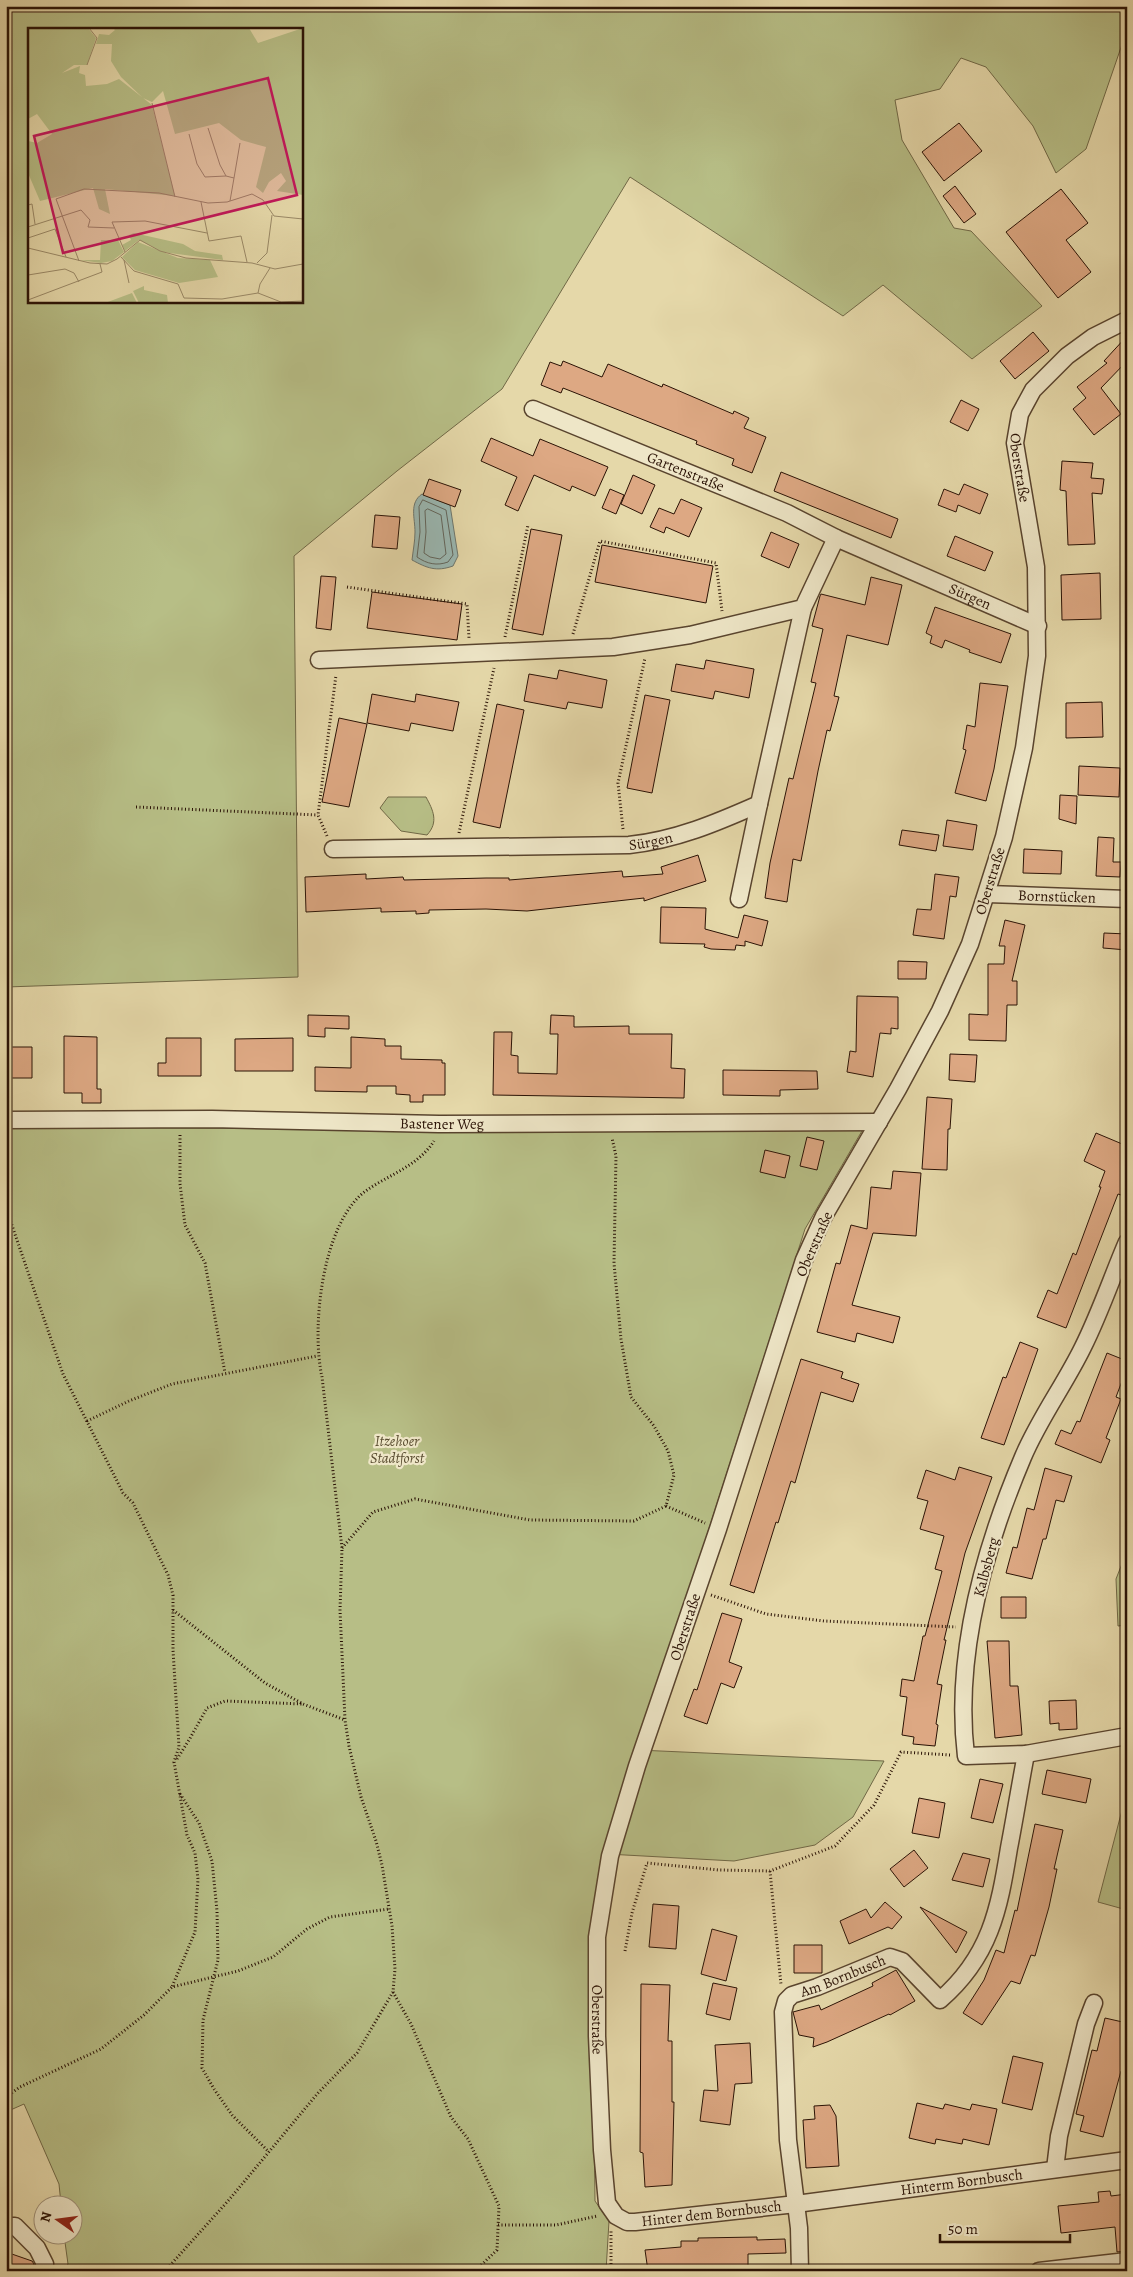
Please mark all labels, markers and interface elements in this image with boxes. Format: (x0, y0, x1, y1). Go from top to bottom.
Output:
inset map (28, 28, 302, 302)
street label: Oberstraße (1005, 432, 1035, 504)
street label: Gartenstraße (644, 447, 728, 496)
street label: Sürgen (946, 578, 994, 614)
street label: Sürgen (628, 827, 675, 855)
street label: Oberstraße (970, 845, 1010, 917)
street label: Bornstücken (1018, 885, 1096, 908)
street label: Bastener Weg (400, 1113, 485, 1134)
street label: Oberstraße (791, 1208, 837, 1280)
park label: Itzehoer Stadtforst (370, 1431, 425, 1468)
street label: Kalbsberg (968, 1534, 1004, 1599)
street label: Oberstraße (665, 1591, 705, 1663)
street label: Am Bornbusch (797, 1950, 889, 2002)
street label: Oberstraße (587, 1985, 608, 2055)
street label: Hinterm Bornbusch (899, 2164, 1024, 2200)
north arrow (32, 2194, 82, 2244)
street label: Hinter dem Bornbusch (640, 2196, 783, 2231)
text: N (35, 2210, 56, 2224)
scale bar (940, 2212, 1070, 2244)
text: 50 m (948, 2219, 978, 2239)

